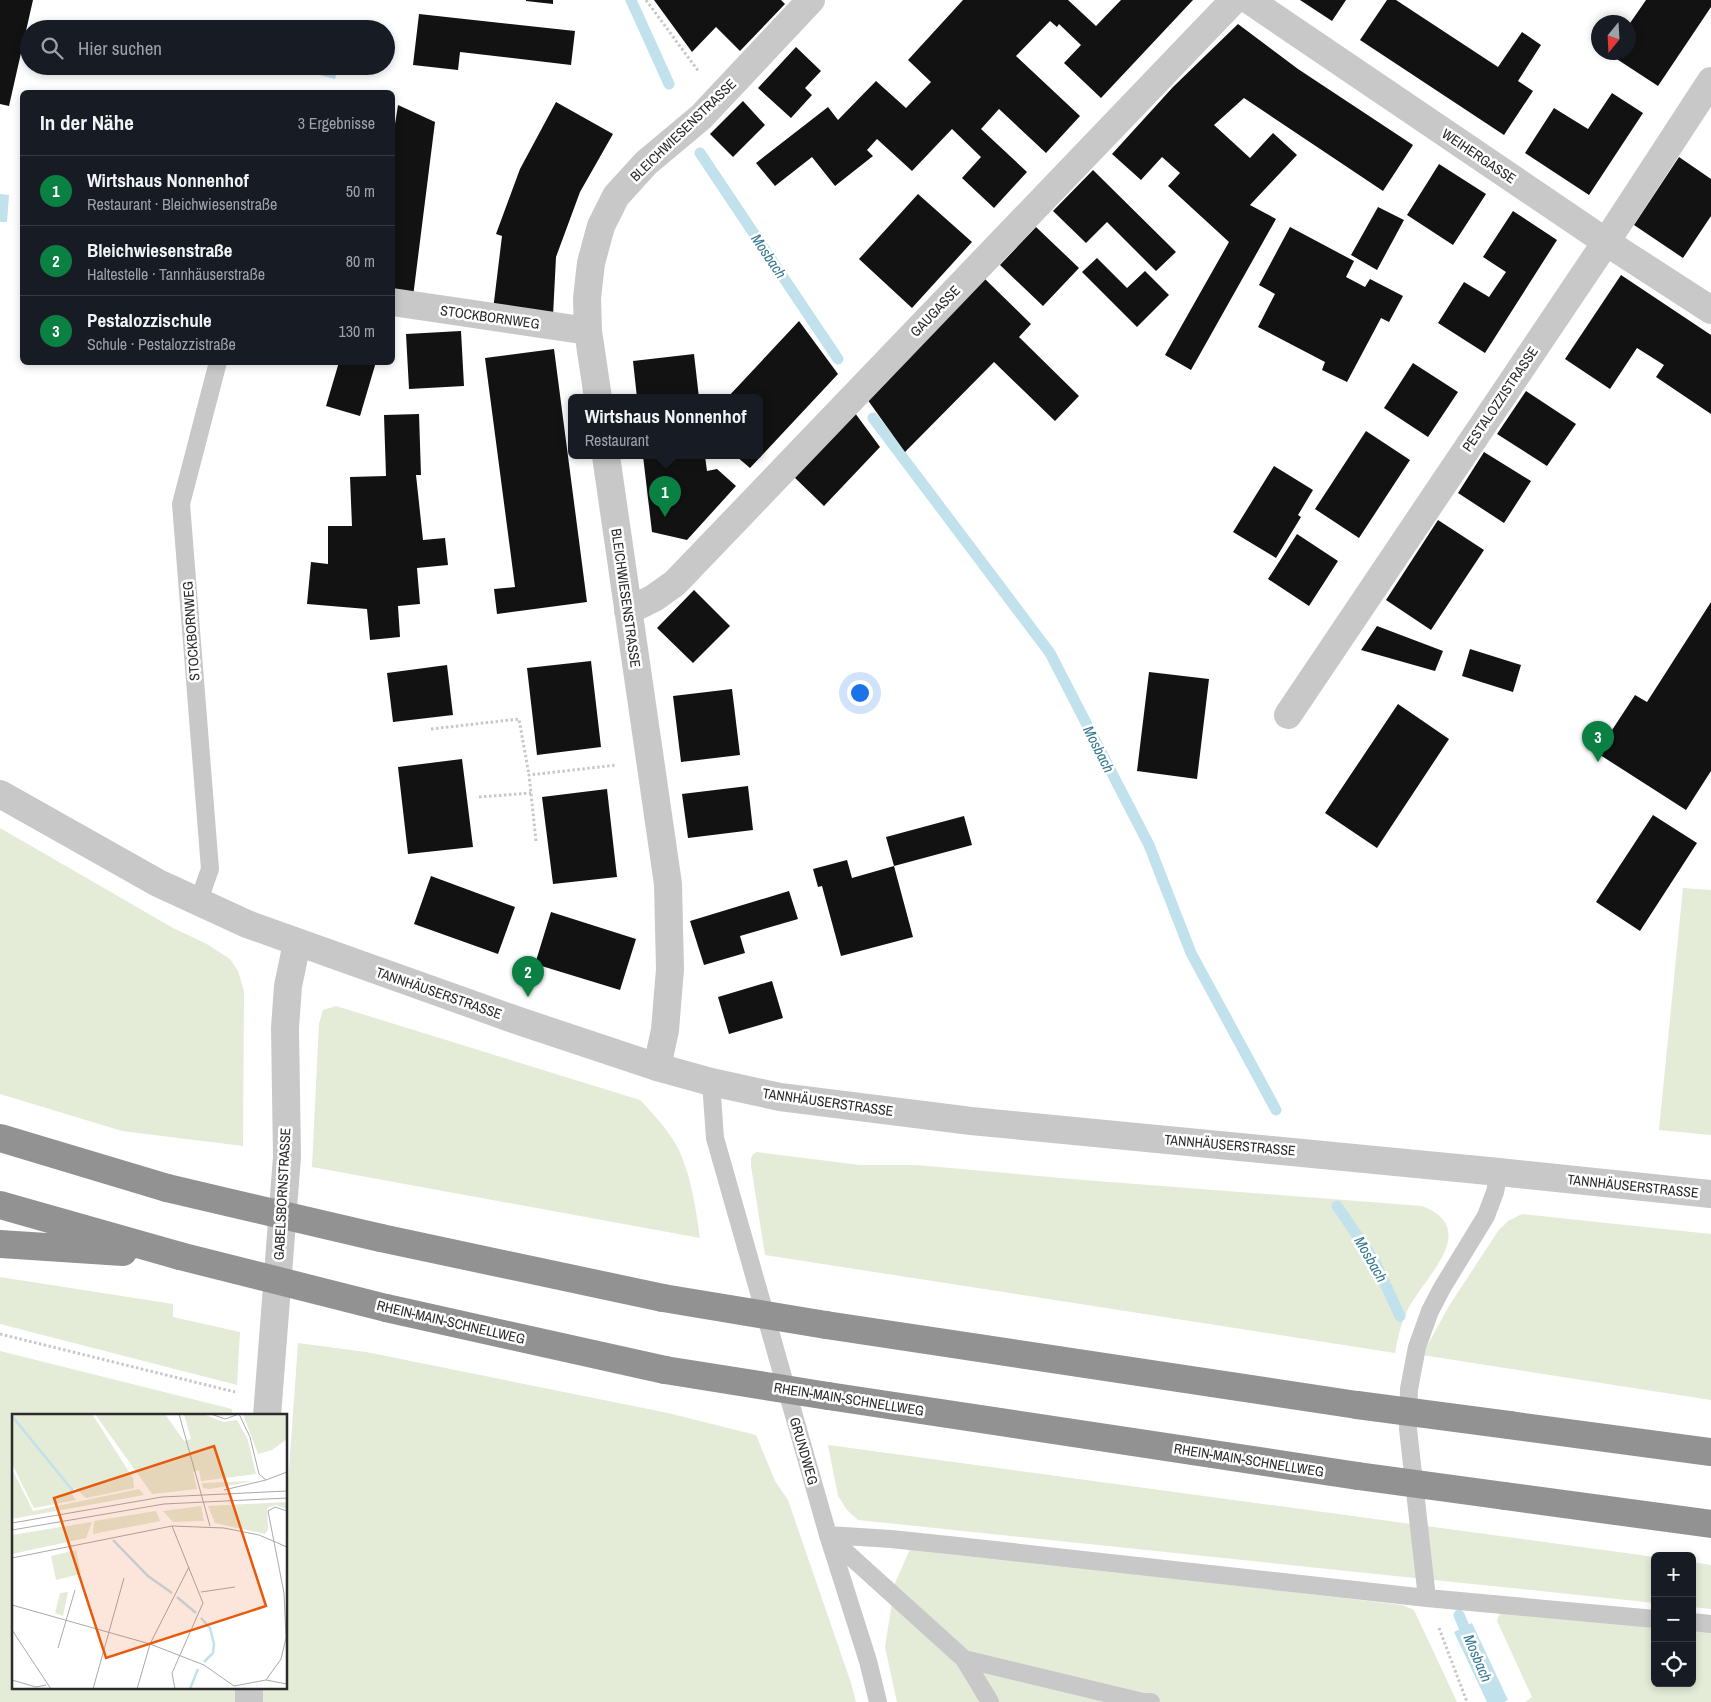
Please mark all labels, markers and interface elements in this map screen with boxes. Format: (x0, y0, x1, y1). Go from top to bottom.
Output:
north arrow (1591, 15, 1636, 60)
search box (20, 20, 395, 75)
icon: search (38, 34, 66, 62)
text: Hier suchen (78, 35, 162, 61)
street label: BLEICHWIESENSTRASSE (626, 75, 740, 185)
text: In der Nähe (40, 108, 134, 137)
text: 3 Ergebnisse (298, 112, 375, 134)
street label: WEIHERGASSE (1439, 125, 1519, 187)
text: Wirtshaus Nonnenhof (87, 167, 249, 193)
text: 1 (52, 180, 60, 202)
text: 50 m (346, 180, 375, 202)
text: Restaurant · Bleichwiesenstraße (87, 193, 277, 215)
water label: Mosbach (746, 229, 792, 283)
text: Bleichwiesenstraße (87, 237, 232, 263)
text: 2 (52, 250, 60, 272)
text: 80 m (346, 250, 375, 272)
text: Haltestelle · Tannhäuserstraße (87, 263, 265, 285)
street label: GAUGASSE (906, 282, 964, 340)
street label: STOCKBORNWEG (439, 301, 541, 333)
text: Pestalozzischule (87, 307, 212, 333)
text: 3 (52, 320, 60, 342)
text: 130 m (339, 320, 375, 342)
text: Schule · Pestalozzistraße (87, 333, 236, 355)
street label: PESTALOZZISTRASSE (1458, 343, 1542, 455)
popup (568, 394, 763, 459)
text: Wirtshaus Nonnenhof (585, 403, 746, 429)
text: Restaurant (585, 429, 649, 451)
pin: 1 (649, 476, 681, 517)
street label: BLEICHWIESENSTRASSE (607, 527, 645, 669)
street label: STOCKBORNWEG (179, 580, 203, 681)
your location (847, 680, 873, 706)
pin: 3 (1582, 721, 1614, 762)
water label: Mosbach (1078, 722, 1120, 776)
pin: 2 (512, 956, 544, 997)
street label: TANNHÄUSERSTRASSE (374, 963, 504, 1023)
street label: TANNHÄUSERSTRASSE (761, 1084, 895, 1120)
street label: GABELSBORNSTRASSE (270, 1127, 294, 1261)
street label: TANNHÄUSERSTRASSE (1164, 1130, 1296, 1160)
street label: TANNHÄUSERSTRASSE (1566, 1170, 1700, 1202)
water label: Mosbach (1349, 1232, 1393, 1286)
street label: RHEIN-MAIN-SCHNELLWEG (375, 1296, 527, 1348)
street label: RHEIN-MAIN-SCHNELLWEG (773, 1378, 925, 1420)
inset map (12, 1414, 288, 1690)
street label: GRUNDWEG (786, 1415, 822, 1487)
street label: RHEIN-MAIN-SCHNELLWEG (1173, 1439, 1325, 1481)
map controls (1651, 1552, 1696, 1687)
button: + (1651, 1552, 1696, 1597)
button: − (1651, 1597, 1696, 1642)
water label: Mosbach (1459, 1631, 1497, 1685)
button: locate (1651, 1642, 1696, 1687)

